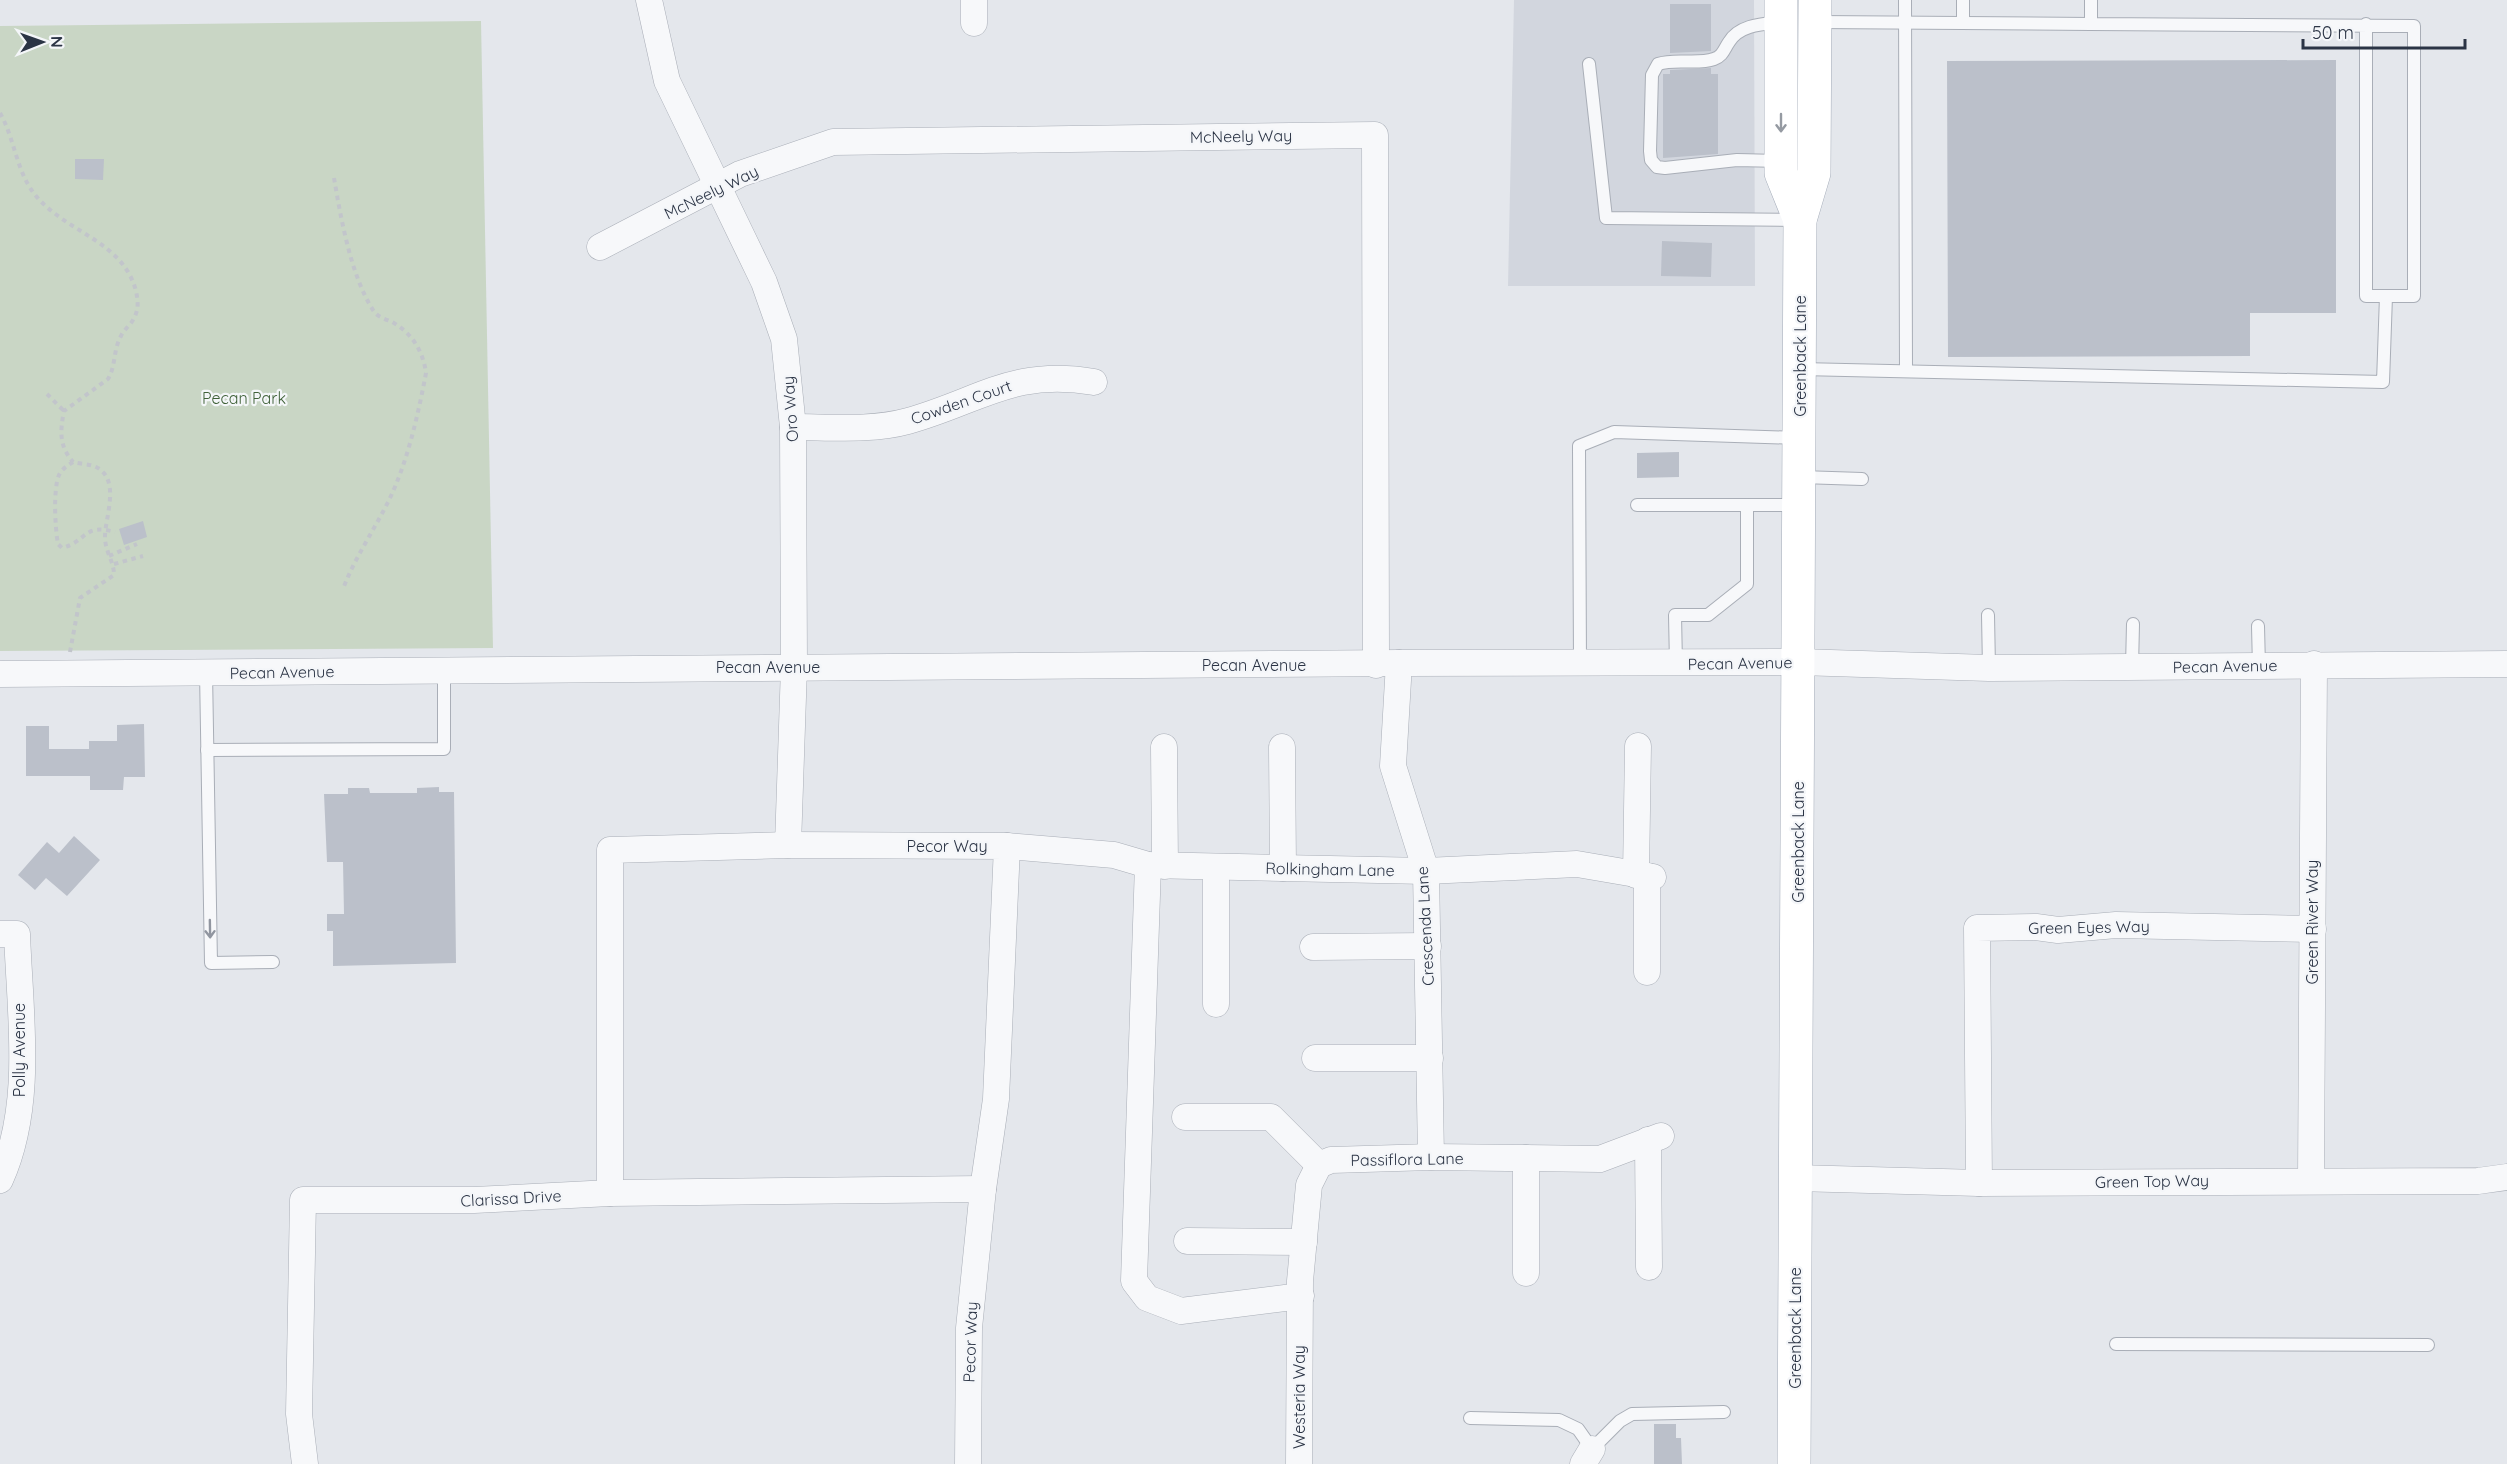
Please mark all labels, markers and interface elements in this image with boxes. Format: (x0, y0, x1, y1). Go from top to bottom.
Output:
north arrow (12, 12, 72, 72)
scale bar (2303, 12, 2465, 50)
text: 50 m (2312, 21, 2354, 44)
text: N (47, 36, 67, 48)
one-way arrow (1775, 112, 1787, 132)
street label: McNeely Way (1190, 125, 1292, 147)
street label: McNeely Way (661, 161, 761, 223)
street label: Greenback Lane (1790, 295, 1810, 417)
street label: Oro Way (778, 375, 802, 443)
street label: Cowden Court (908, 375, 1014, 429)
park label: Pecan Park (202, 388, 286, 408)
street label: Pecan Avenue (1687, 652, 1793, 674)
street label: Pecan Avenue (1202, 655, 1306, 675)
street label: Pecan Avenue (2172, 655, 2278, 677)
street label: Pecan Avenue (716, 657, 820, 677)
street label: Pecan Avenue (229, 661, 335, 683)
street label: Greenback Lane (1788, 781, 1808, 903)
street label: Pecor Way (907, 836, 988, 856)
street label: Rolkingham Lane (1265, 858, 1395, 880)
street label: Green River Way (2302, 860, 2322, 984)
street label: Crescenda Lane (1412, 866, 1438, 986)
street label: Green Eyes Way (2028, 916, 2150, 938)
one-way arrow (204, 918, 216, 938)
street label: Polly Avenue (9, 1003, 29, 1097)
street label: Passiflora Lane (1350, 1148, 1464, 1170)
street label: Green Top Way (2095, 1170, 2209, 1192)
street label: Clarissa Drive (460, 1185, 562, 1211)
street label: Greenback Lane (1785, 1267, 1805, 1389)
street label: Pecor Way (959, 1301, 981, 1383)
street label: Westeria Way (1289, 1345, 1309, 1449)

